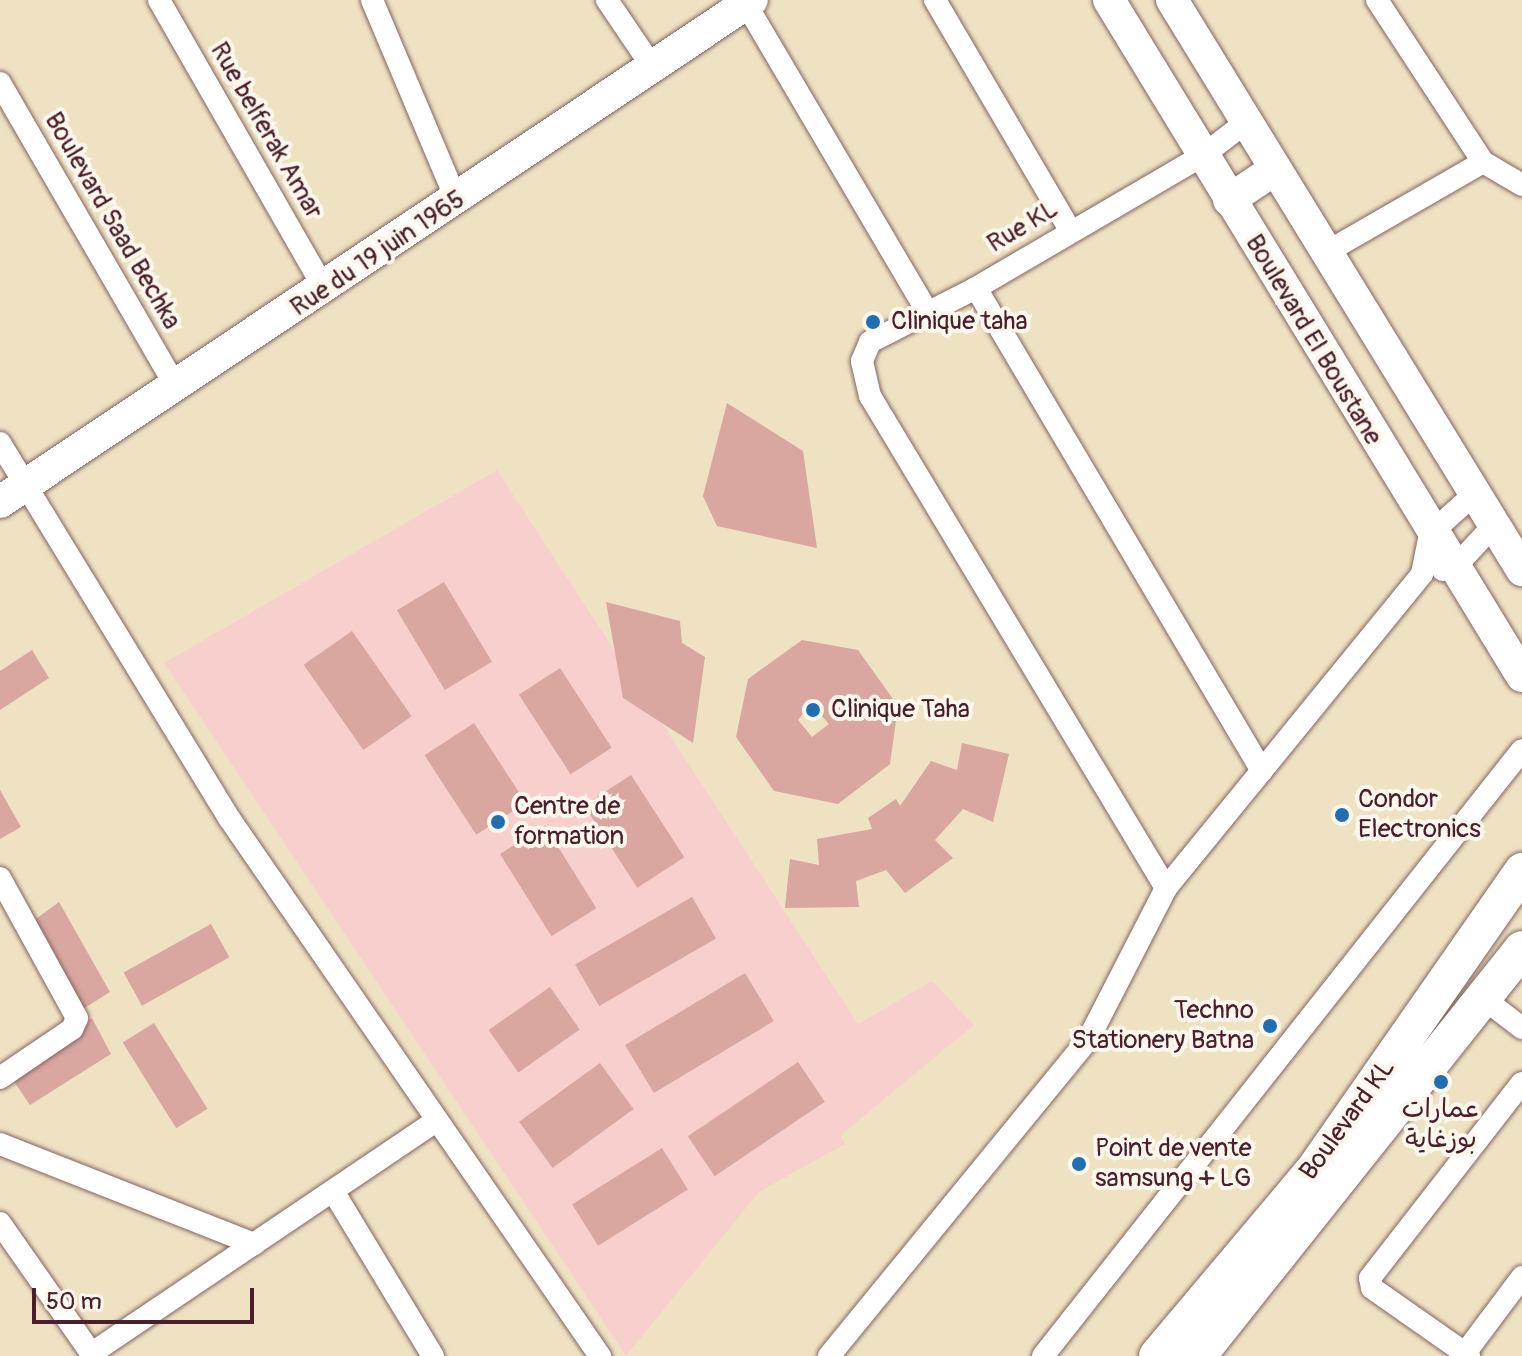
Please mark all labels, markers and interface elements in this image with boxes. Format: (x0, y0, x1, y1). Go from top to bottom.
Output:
street label: Rue belferak Amar (203, 37, 329, 225)
street label: Boulevard Saad Bechka (37, 107, 187, 335)
street label: Rue du 19 juin 1965 (285, 184, 471, 324)
street label: Rue KL (982, 194, 1064, 260)
street label: Boulevard El Boustane (1238, 229, 1388, 451)
place label: Clinique taha (891, 306, 1027, 338)
marker: Clinique taha (862, 311, 884, 333)
place label: Clinique Taha (831, 694, 970, 726)
marker: Clinique Taha (802, 699, 824, 721)
place label: Condor Electronics (1358, 784, 1481, 846)
place label: Centre de formation (514, 791, 624, 852)
marker: Condor Electronics (1333, 806, 1351, 824)
marker: Centre de formation (489, 813, 507, 831)
place label: Techno Stationery Batna (1071, 995, 1254, 1056)
marker: Techno Stationery Batna (1261, 1017, 1279, 1035)
street label: Boulevard KL (1294, 1053, 1402, 1187)
marker: عمارات بوزغاية (1432, 1073, 1450, 1091)
place label: عمارات بوزغاية (1402, 1094, 1480, 1156)
place label: Point de vente samsung + LG (1095, 1133, 1251, 1194)
marker: Point de vente samsung + LG (1070, 1155, 1088, 1173)
scale bar (36, 1272, 258, 1322)
text: 50 m (46, 1287, 102, 1316)

